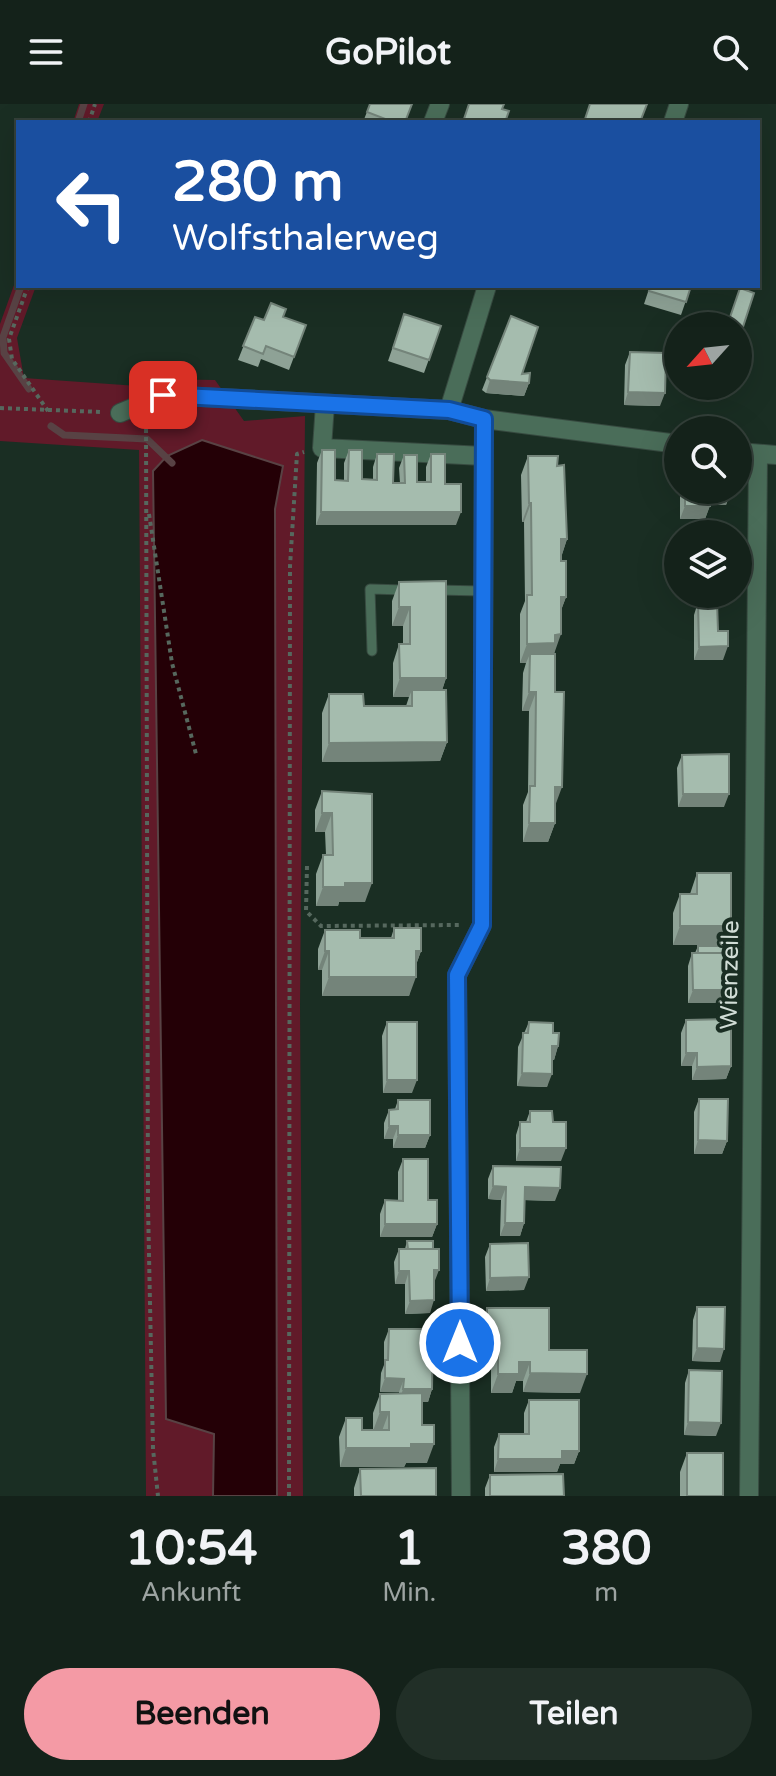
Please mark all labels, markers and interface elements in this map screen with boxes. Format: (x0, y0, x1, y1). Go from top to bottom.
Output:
icon: menu (24, 30, 68, 74)
icon: search (708, 30, 752, 74)
text: GoPilot (325, 31, 451, 74)
text: 280 m (172, 149, 343, 216)
icon: left (40, 152, 144, 256)
text: Wolfsthalerweg (172, 217, 439, 260)
north arrow (664, 312, 752, 400)
map controls (664, 312, 752, 608)
pin (129, 361, 197, 429)
icon: arrive (141, 373, 185, 417)
button: search (664, 416, 752, 504)
button: layers (664, 520, 752, 608)
street label: Wienzeile (715, 920, 745, 1030)
position arrow (418, 1301, 502, 1385)
text: 10:54 (125, 1520, 258, 1578)
text: 1 (394, 1520, 424, 1578)
text: 380 (561, 1520, 651, 1578)
text: Ankunft (141, 1577, 241, 1608)
text: Min. (382, 1577, 436, 1608)
text: m (594, 1577, 618, 1608)
button: Beenden (24, 1668, 380, 1760)
button: Teilen (396, 1668, 752, 1760)

